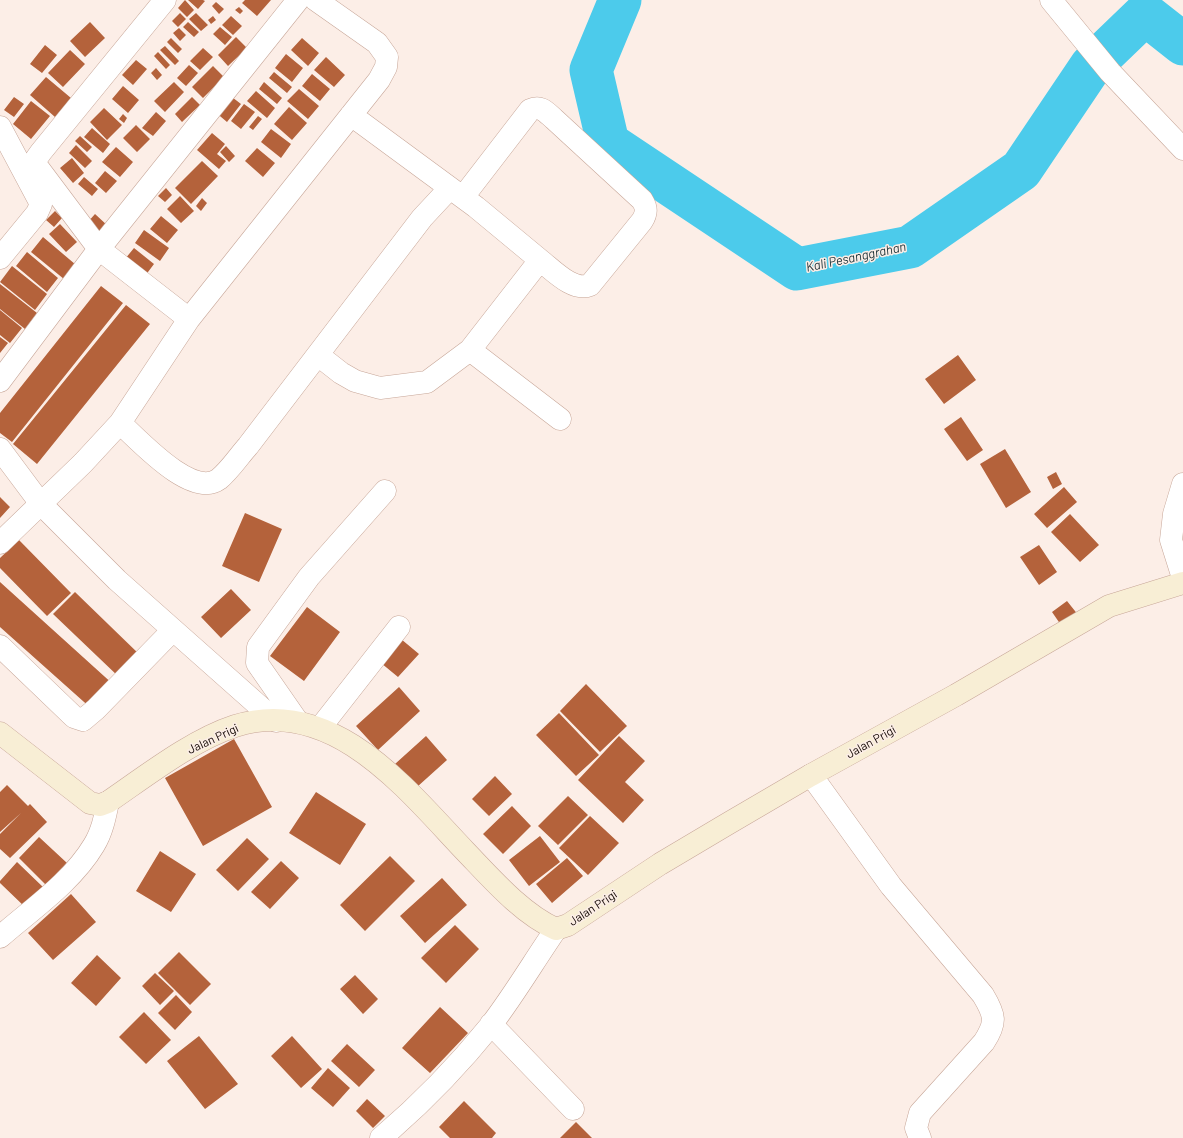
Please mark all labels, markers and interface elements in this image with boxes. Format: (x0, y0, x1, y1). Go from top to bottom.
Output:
water label: Kali Pesanggrahan (805, 239, 907, 275)
street label: Jalan Prigi (185, 721, 241, 757)
street label: Jalan Prigi (844, 722, 898, 762)
street label: Jalan Prigi (566, 887, 620, 929)

